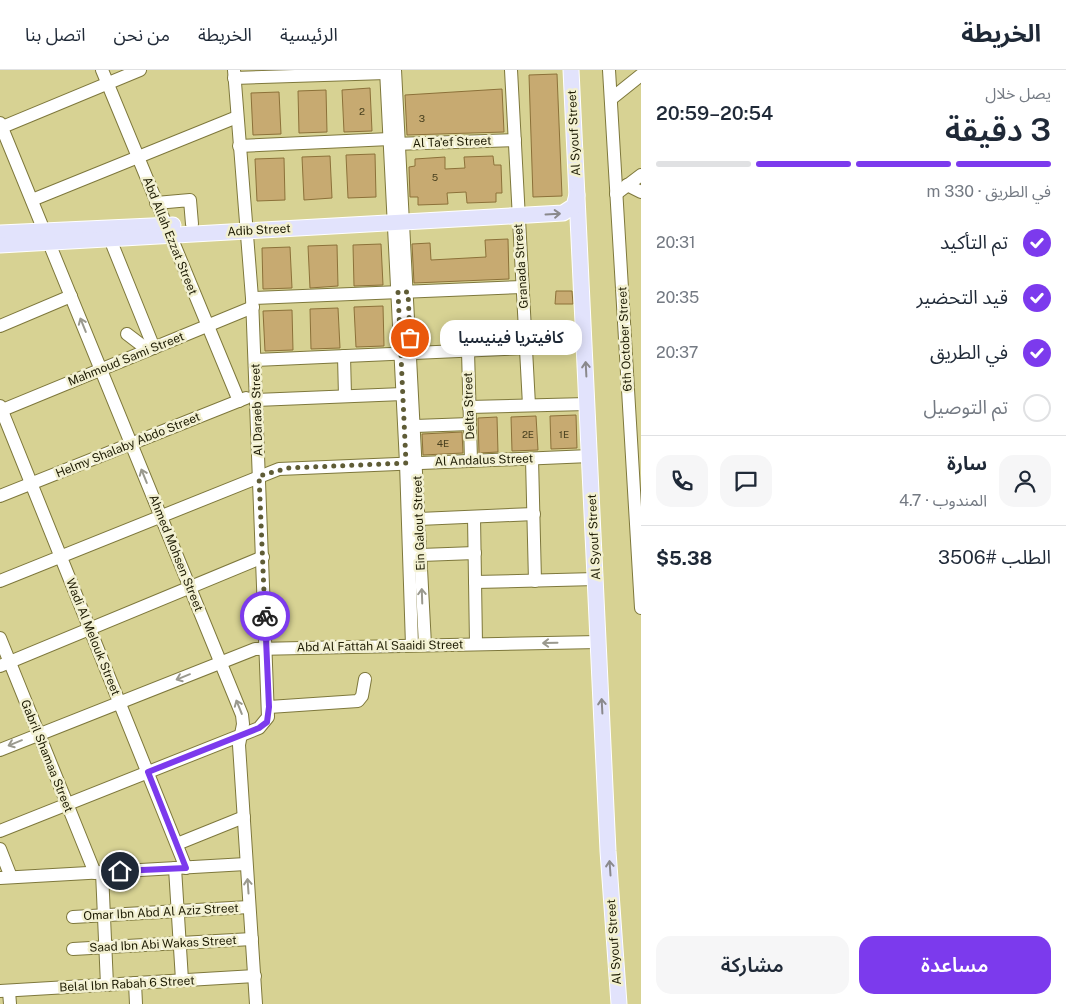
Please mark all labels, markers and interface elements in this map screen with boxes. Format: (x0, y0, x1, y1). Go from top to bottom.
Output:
text: الخريطة (961, 19, 1041, 47)
text: اتصل بنا (25, 24, 86, 45)
text: من نحن (114, 24, 170, 45)
text: الخريطة (198, 24, 252, 45)
text: الرئيسية (280, 24, 338, 45)
text: يصل خلال (985, 84, 1051, 103)
street label: Al Syouf Street (565, 89, 583, 176)
text: 20:54–20:59 (656, 102, 773, 124)
house number: 2 (359, 105, 365, 117)
text: 3 دقيقة (945, 111, 1051, 148)
house number: 3 (419, 112, 425, 124)
street label: Al Ta'ef Street (412, 134, 492, 150)
house number: 5 (432, 171, 438, 183)
street label: Abd Allah Ezzat Street (140, 175, 200, 297)
text: في الطريق · 330 m (926, 182, 1051, 201)
one-way arrow (544, 209, 560, 218)
street label: Adib Street (227, 221, 291, 239)
street label: Granada Street (511, 223, 531, 309)
icon: check (1023, 229, 1051, 257)
text: تم التأكيد (940, 231, 1008, 253)
text: 20:31 (656, 233, 696, 252)
icon: check (1023, 284, 1051, 312)
street label: 6th October Street (615, 286, 635, 392)
text: قيد التحضير (916, 286, 1008, 308)
text: 20:35 (656, 288, 699, 307)
pin (389, 317, 431, 359)
one-way arrow (77, 318, 87, 333)
callout: كافيتريا فينيسيا (440, 320, 582, 356)
icon: bag (396, 324, 424, 352)
text: كافيتريا فينيسيا (458, 328, 564, 347)
street label: Mahmoud Sami Street (66, 329, 187, 389)
icon: check (1023, 339, 1051, 367)
text: في الطريق (930, 341, 1008, 363)
text: 20:37 (656, 343, 698, 362)
one-way arrow (581, 361, 590, 377)
street label: Al Daraeb Street (248, 363, 266, 457)
street label: Delta Street (461, 372, 477, 440)
text: تم التوصيل (923, 396, 1008, 418)
street label: Helmy Shalaby Abdo Street (54, 409, 203, 480)
house number: 2E (522, 428, 534, 440)
house number: 1E (559, 428, 569, 440)
house number: 4E (437, 437, 449, 449)
street label: Al Andalus Street (434, 451, 534, 469)
text: سارة (947, 452, 987, 474)
button: phone (656, 455, 708, 507)
button: chat (720, 455, 772, 507)
button: person (999, 455, 1051, 507)
one-way arrow (139, 469, 148, 484)
street label: Ein Galout Street (410, 475, 428, 571)
text: المندوب · 4.7 (899, 491, 987, 510)
street label: Ahmed Mohsen Street (146, 493, 206, 614)
street label: Al Syouf Street (585, 493, 603, 580)
text: الطلب #3506 (938, 546, 1051, 568)
text: $5.38 (656, 547, 712, 569)
street label: Wadi Al Melouk Street (63, 576, 123, 698)
one-way arrow (418, 589, 427, 605)
courier (240, 591, 290, 641)
icon: bike (251, 602, 279, 630)
street label: Abd Al Fattah Al Saaidi Street (296, 638, 464, 654)
one-way arrow (542, 638, 558, 648)
one-way arrow (176, 673, 191, 682)
street label: Gabril Shamaa Street (18, 698, 76, 815)
one-way arrow (597, 698, 606, 714)
one-way arrow (233, 700, 243, 715)
one-way arrow (8, 740, 23, 749)
pin (99, 850, 141, 892)
icon: home (106, 857, 134, 885)
one-way arrow (605, 860, 614, 876)
one-way arrow (243, 878, 253, 894)
street label: Al Syouf Street (604, 898, 624, 985)
street label: Omar Ibn Abd Al Aziz Street (83, 901, 239, 923)
street label: Saad Ibn Abi Wakas Street (89, 933, 237, 955)
button: مشاركة (656, 936, 849, 994)
button: مساعدة (859, 936, 1051, 994)
street label: Belal Ibn Rabah 6 Street (59, 973, 195, 995)

